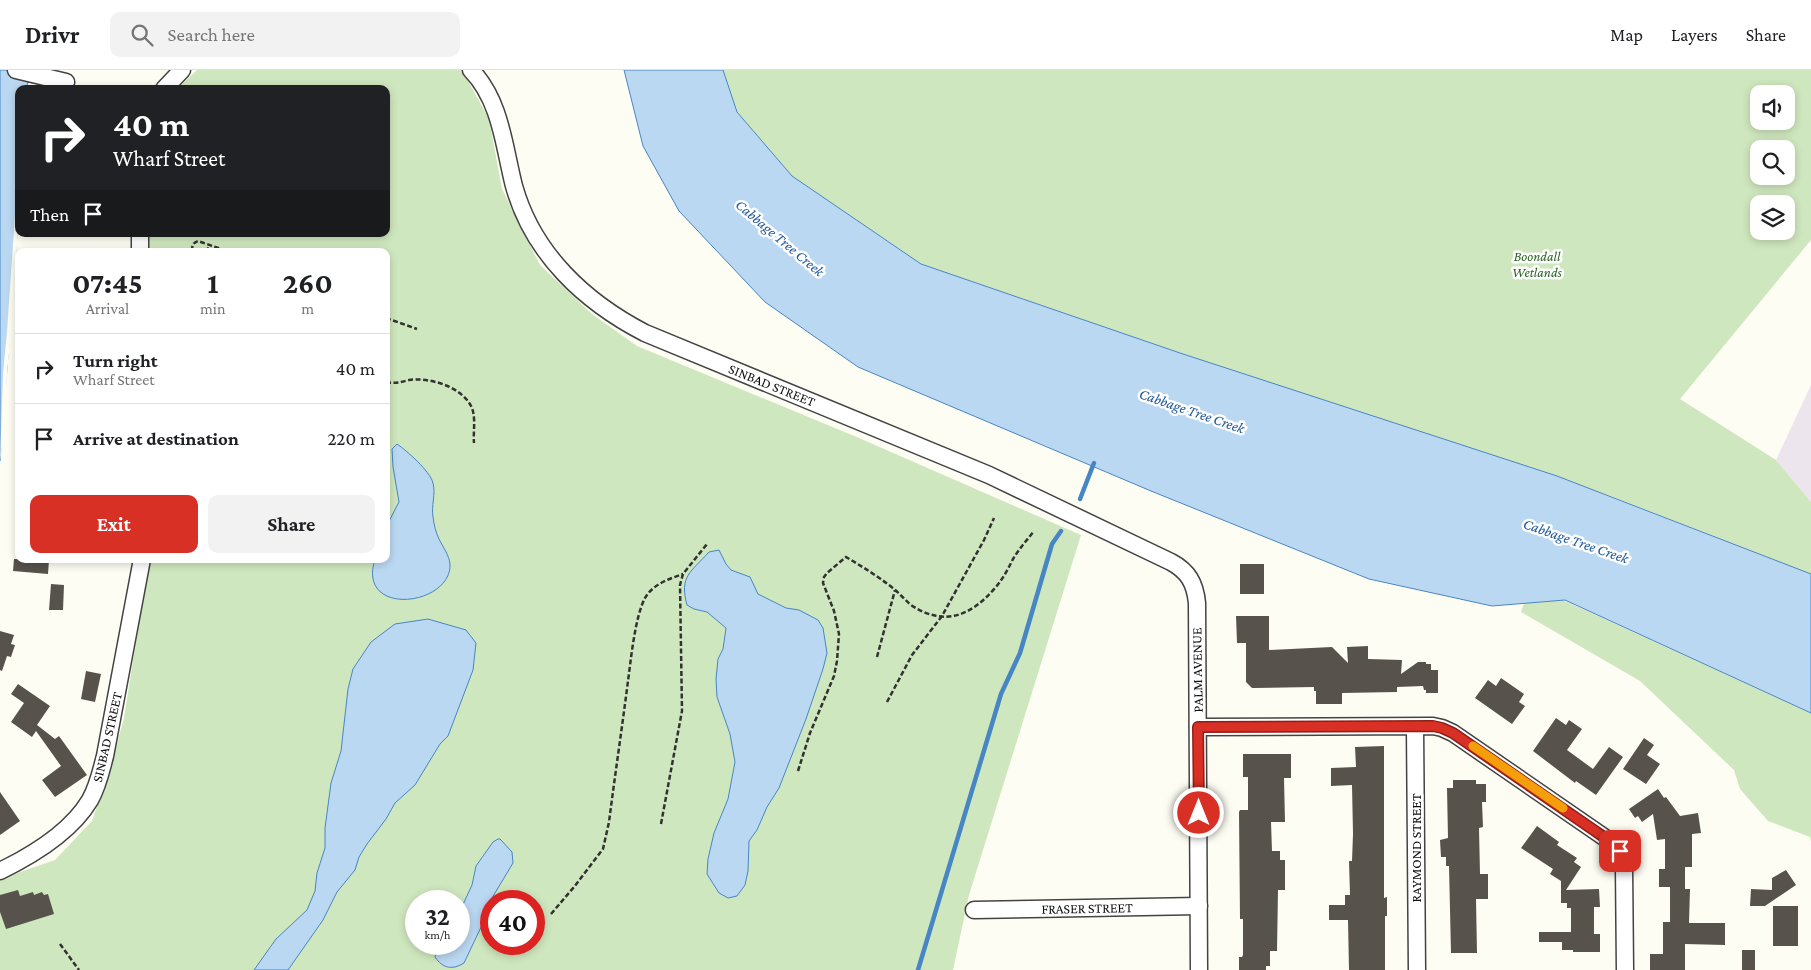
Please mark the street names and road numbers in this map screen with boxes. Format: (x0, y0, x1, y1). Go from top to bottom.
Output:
street label: SINBAD STREET (726, 360, 818, 410)
street label: PALM AVENUE (1188, 627, 1206, 713)
street label: SINBAD STREET (89, 690, 125, 784)
street label: RAYMOND STREET (1408, 793, 1424, 903)
street label: FRASER STREET (1041, 899, 1133, 917)

